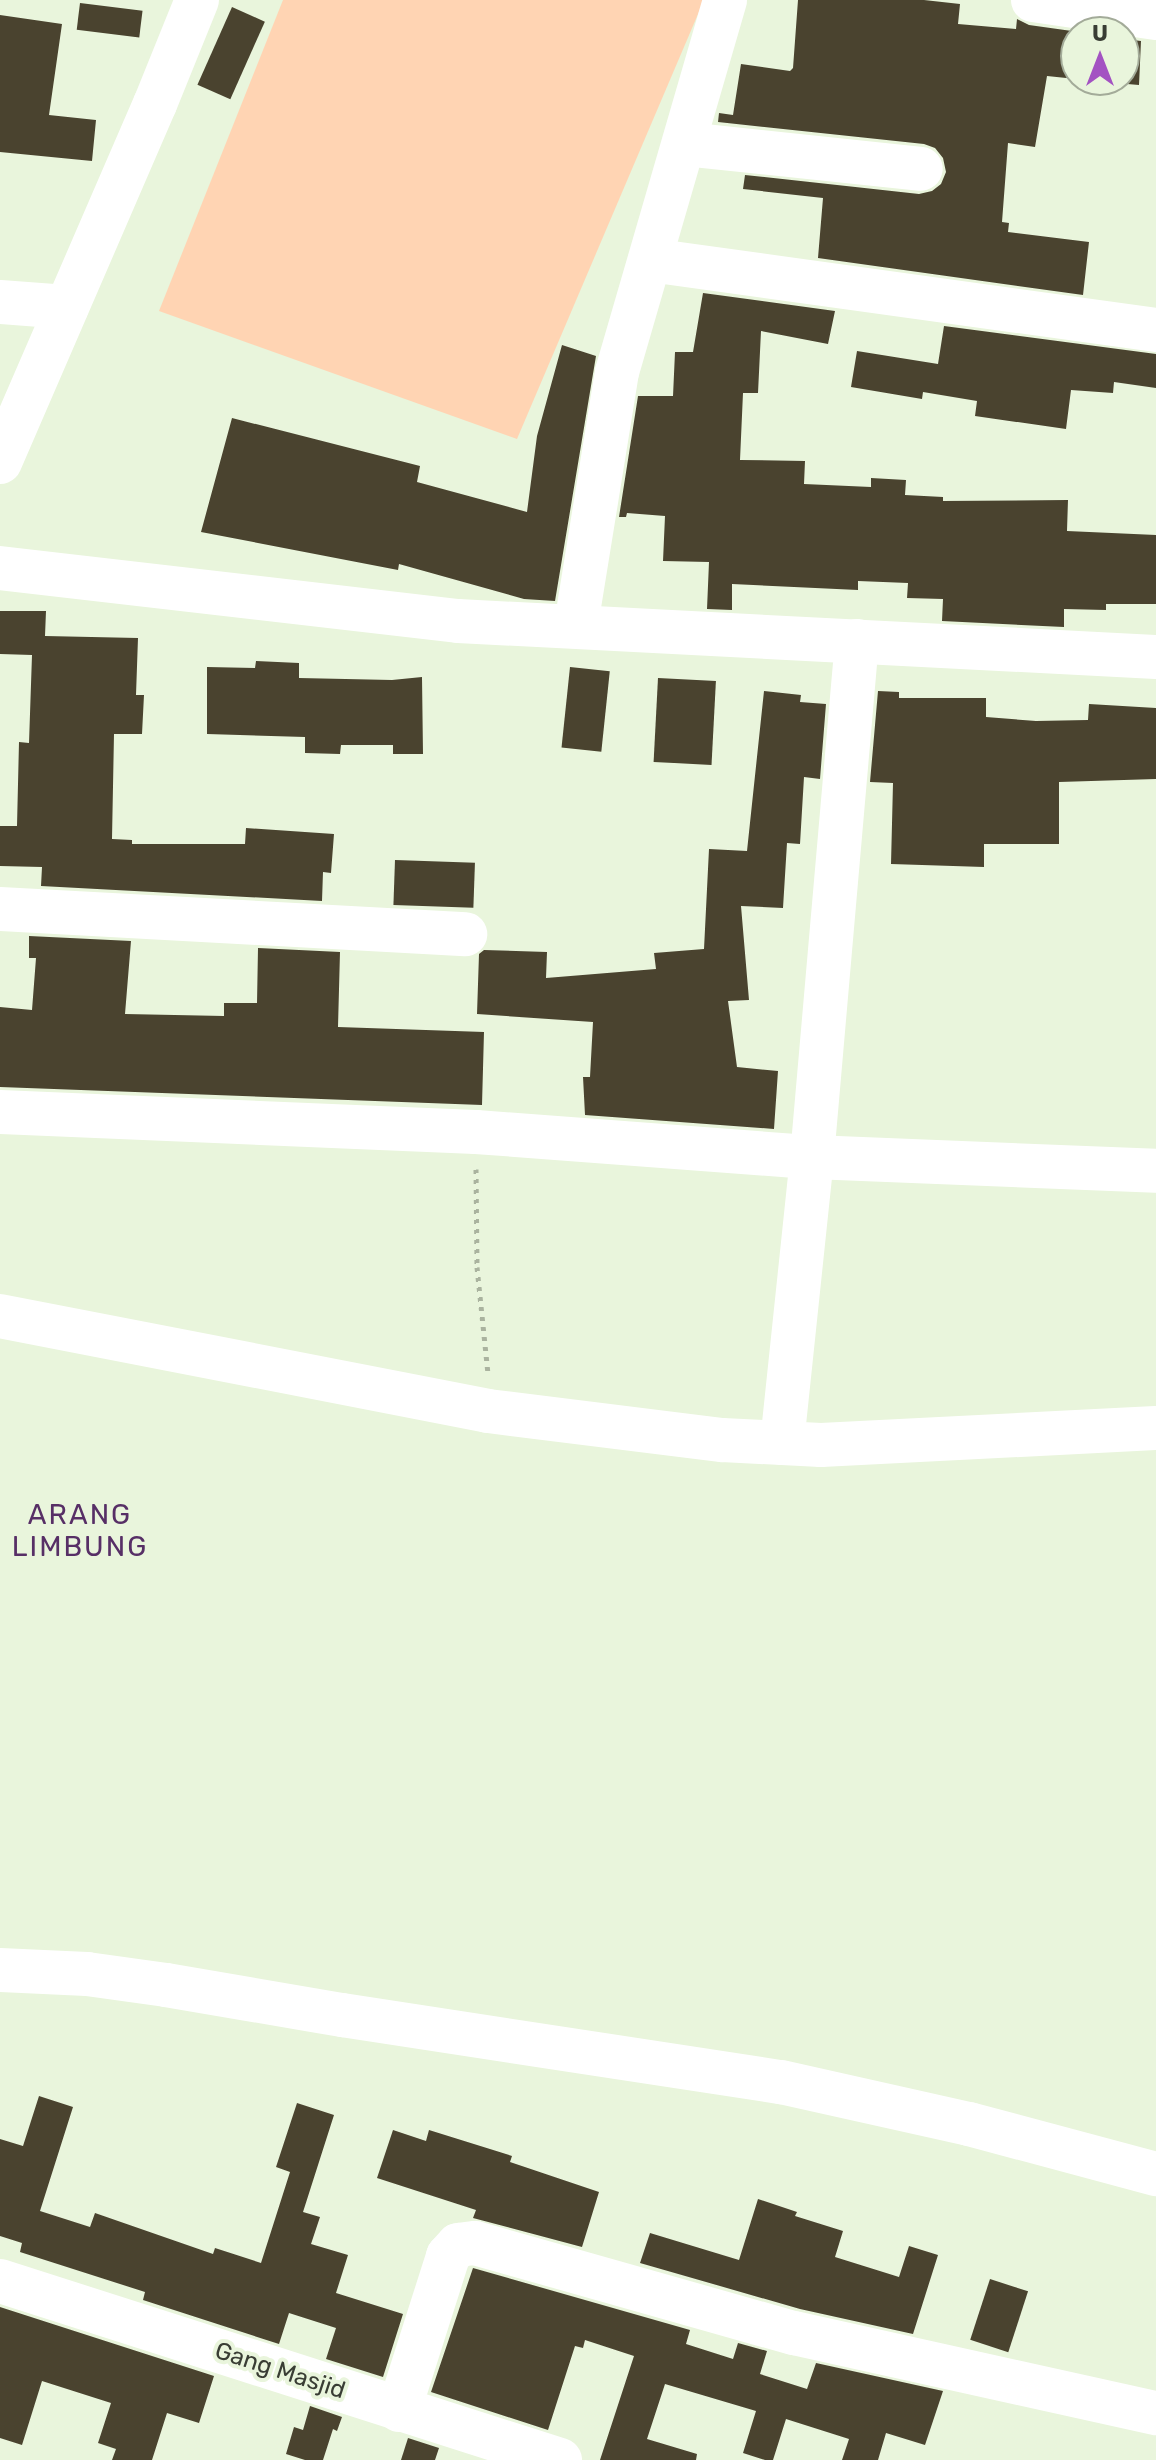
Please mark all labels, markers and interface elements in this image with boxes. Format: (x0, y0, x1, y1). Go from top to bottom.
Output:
north arrow (1060, 16, 1140, 96)
text: U (1092, 20, 1108, 47)
district label: ARANG LIMBUNG (12, 1498, 148, 1564)
street label: Gang Masjid (211, 2336, 349, 2406)

